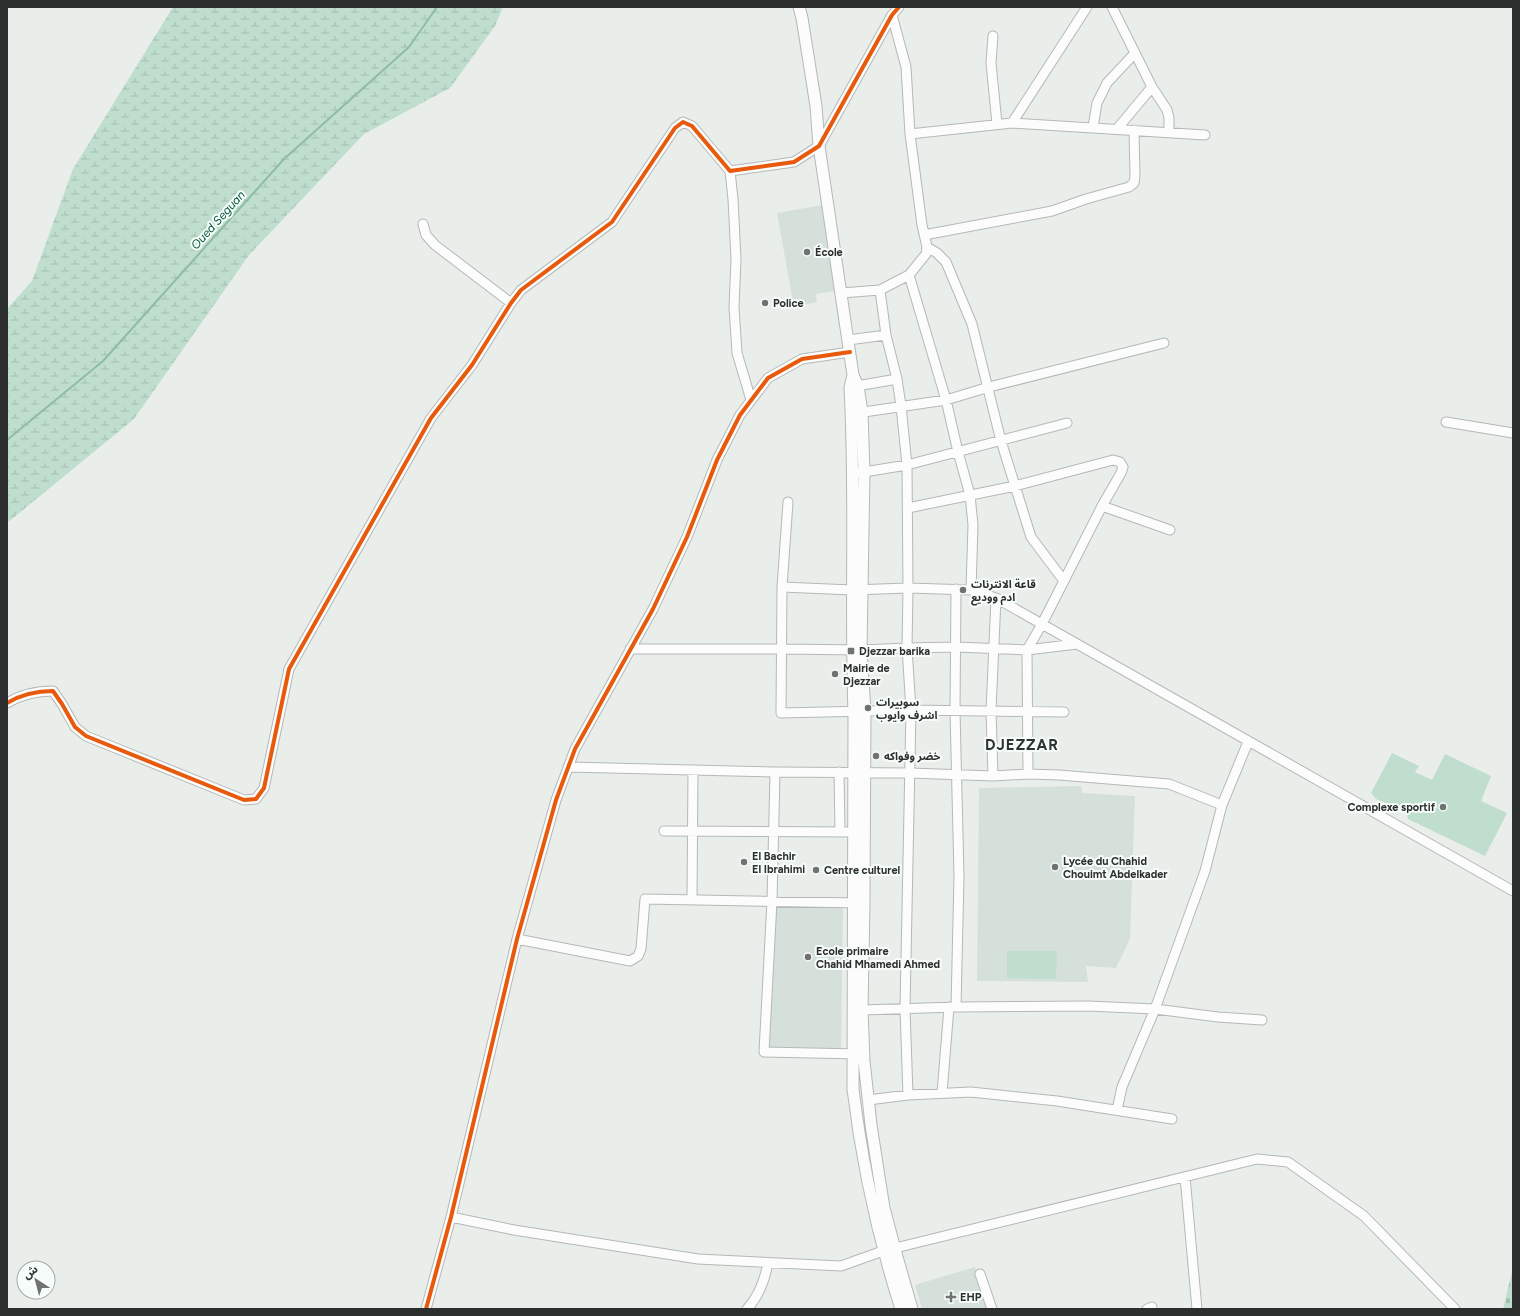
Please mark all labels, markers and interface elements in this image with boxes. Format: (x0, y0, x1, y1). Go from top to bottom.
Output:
water label: Oued Seguan (188, 188, 248, 252)
place label: École (815, 245, 843, 259)
marker: École (802, 247, 812, 257)
place label: Police (773, 297, 804, 310)
marker: Police (760, 298, 770, 308)
place label: قاعة الانترنات ادم ووديع (971, 578, 1036, 606)
marker: قاعة الانترنات ادم ووديع (958, 585, 968, 595)
place label: Djezzar barika (859, 645, 930, 658)
marker: Djezzar barika (846, 646, 856, 656)
place label: Mairie de Djezzar (843, 662, 890, 688)
marker: Mairie de Djezzar (830, 669, 840, 679)
place label: سوبيرات اشرف وايوب (876, 696, 937, 722)
marker: سوبيرات اشرف وايوب (863, 703, 873, 713)
district label: DJEZZAR (985, 736, 1059, 754)
place label: خضر وفواكه (884, 750, 941, 763)
marker: خضر وفواكه (871, 751, 881, 761)
place label: Complexe sportif (1347, 801, 1436, 814)
marker: Complexe sportif (1438, 802, 1448, 812)
place label: El Bachir El Ibrahimi (752, 850, 805, 876)
place label: Lycée du Chahid Chouimt Abdelkader (1063, 855, 1168, 881)
marker: El Bachir El Ibrahimi (739, 857, 749, 867)
marker: Lycée du Chahid Chouimt Abdelkader (1050, 862, 1060, 872)
place label: Centre culturel (824, 864, 901, 877)
marker: Centre culturel (811, 865, 821, 875)
place label: Ecole primaire Chahid Mhamedi Ahmed (816, 945, 940, 971)
marker: Ecole primaire Chahid Mhamedi Ahmed (803, 952, 813, 962)
north arrow (16, 1260, 56, 1300)
text: ش (20, 1263, 40, 1282)
marker: EHP (945, 1291, 957, 1303)
place label: EHP (960, 1291, 982, 1304)

